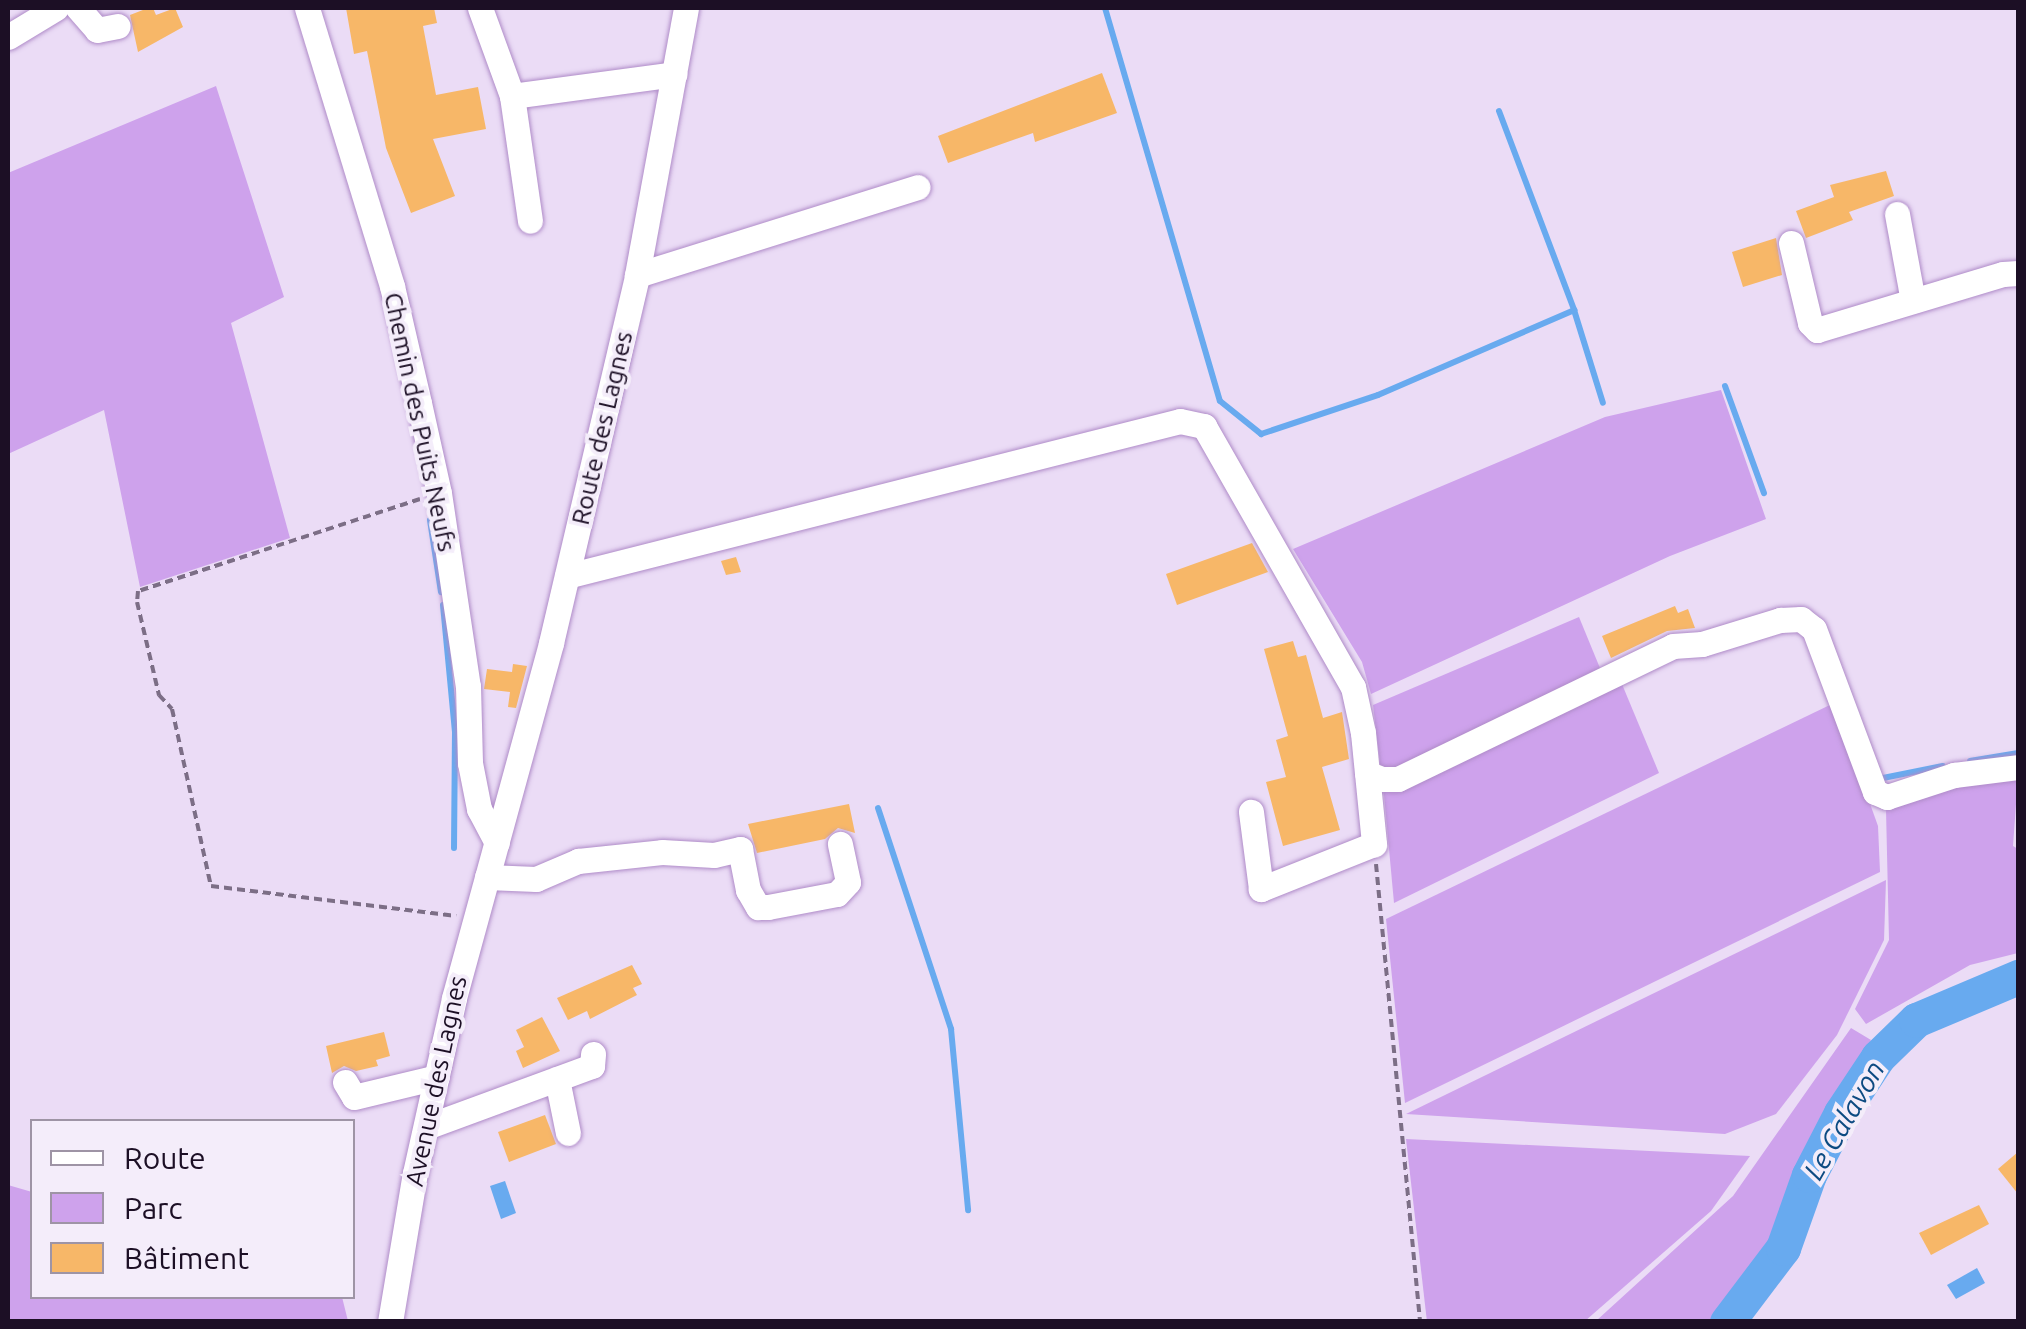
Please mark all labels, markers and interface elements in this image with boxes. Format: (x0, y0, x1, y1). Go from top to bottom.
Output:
street label: Chemin des Puits Neufs (378, 290, 462, 554)
street label: Route des Lagnes (565, 328, 639, 528)
street label: Avenue des Lagnes (399, 973, 473, 1189)
water label: Le Calavon (1796, 1055, 1892, 1185)
legend (30, 1119, 355, 1299)
text: Route (124, 1141, 206, 1175)
text: Parc (124, 1191, 182, 1225)
text: Bâtiment (124, 1241, 249, 1275)

